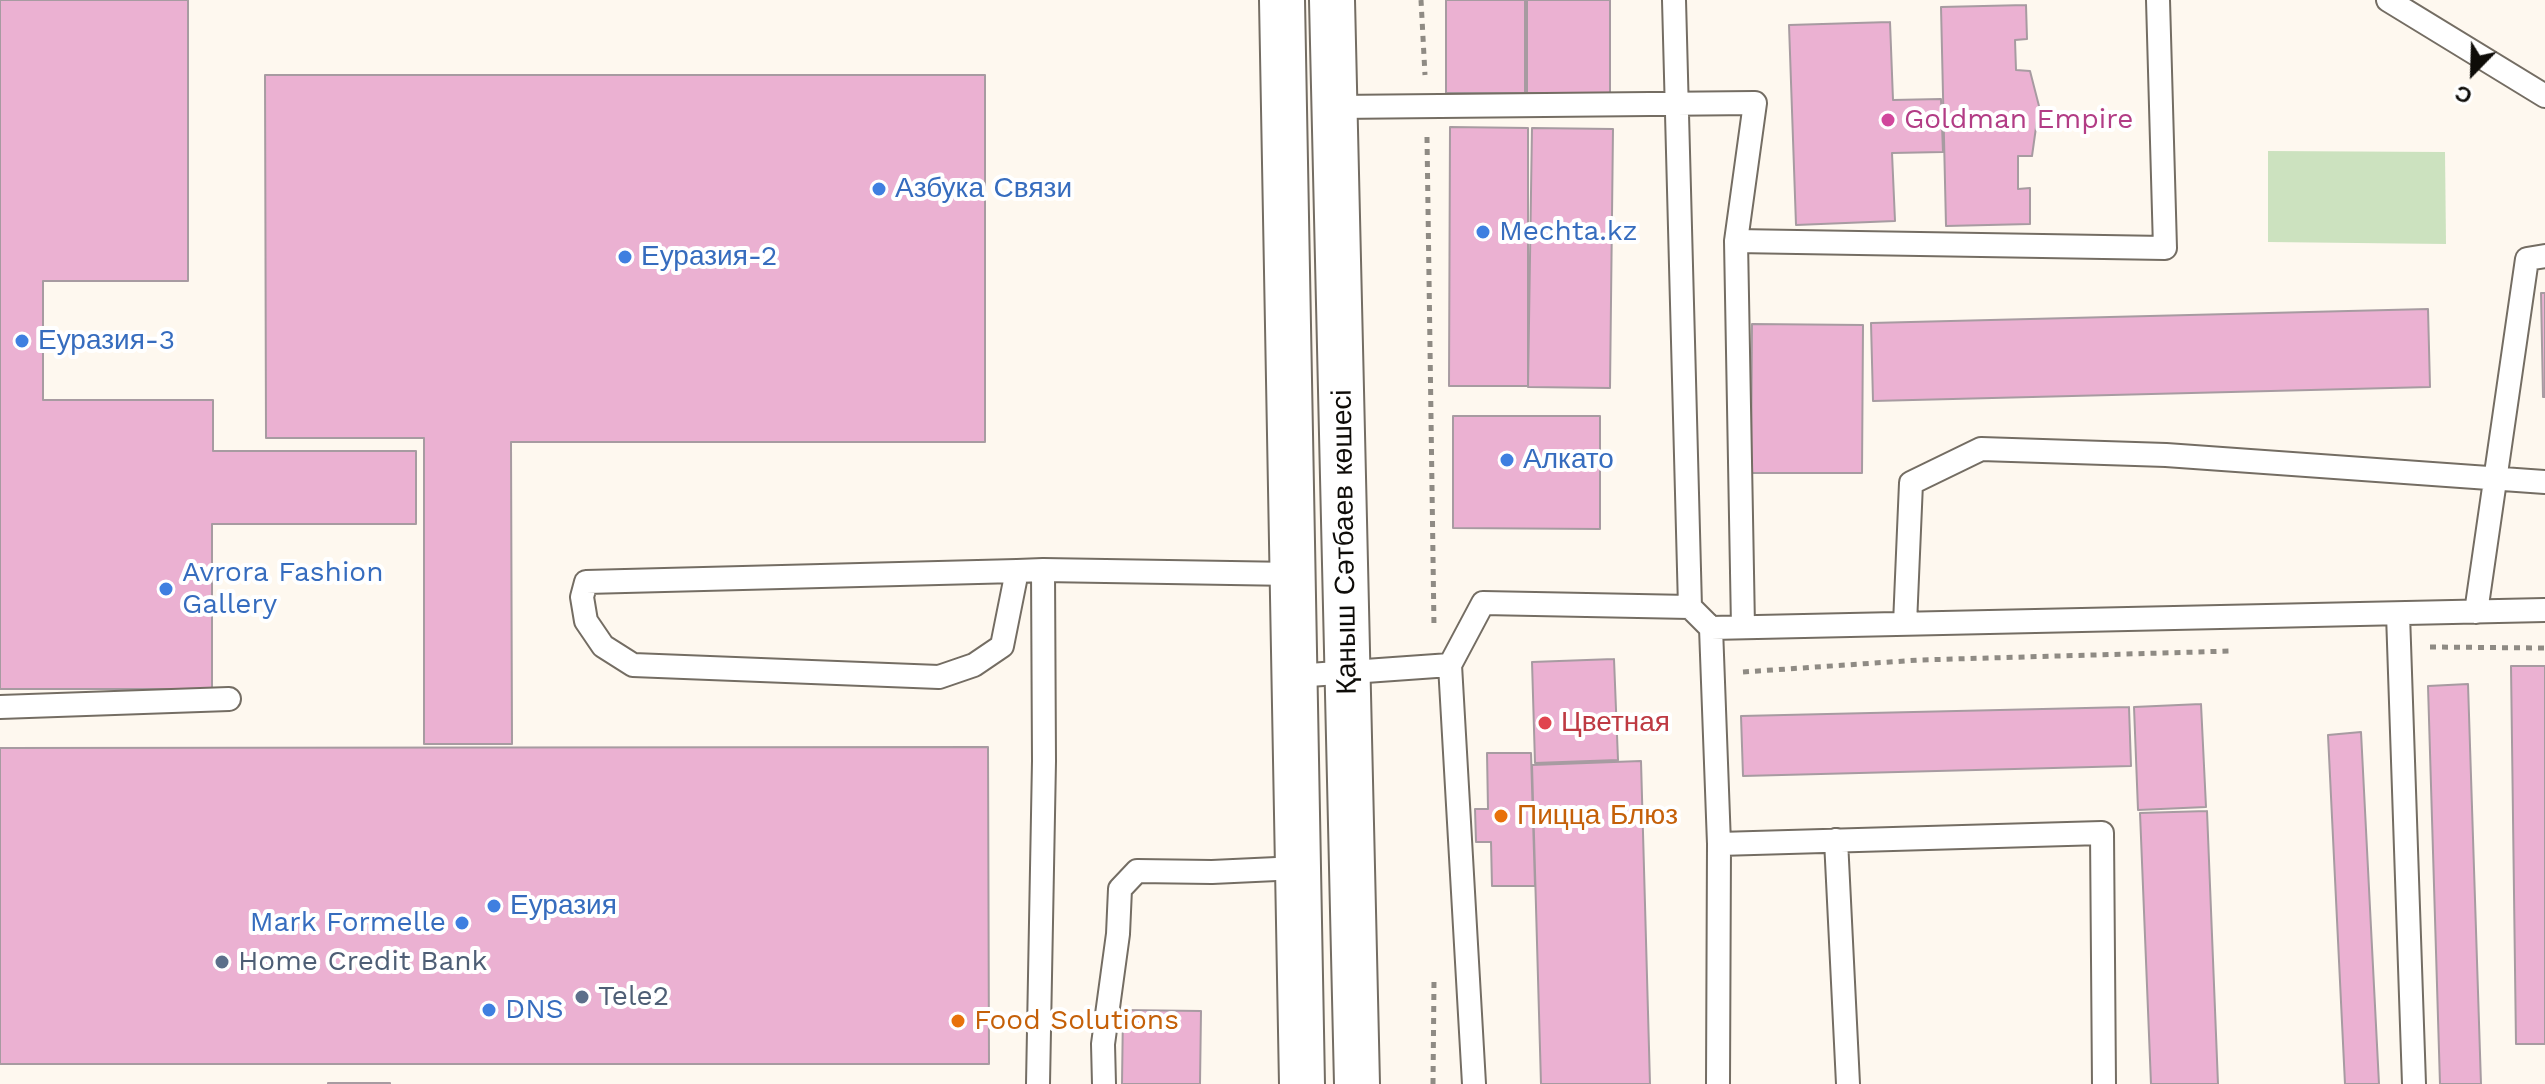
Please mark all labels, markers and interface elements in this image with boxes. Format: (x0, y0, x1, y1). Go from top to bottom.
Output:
north arrow (2433, 32, 2513, 112)
text: С (2451, 80, 2476, 109)
place label: Goldman Empire (1904, 103, 2133, 137)
marker: Goldman Empire (1879, 111, 1897, 129)
place label: Азбука Связи (895, 172, 1072, 206)
marker: Азбука Связи (870, 180, 888, 198)
place label: Mechta.kz (1499, 215, 1638, 249)
marker: Mechta.kz (1474, 223, 1492, 241)
place label: Еуразия-2 (641, 240, 777, 274)
marker: Еуразия-2 (616, 248, 634, 266)
place label: Еуразия-3 (38, 324, 175, 358)
marker: Еуразия-3 (13, 332, 31, 350)
street label: Қаныш Сәтбаев көшесі (1326, 389, 1364, 695)
place label: Алкато (1523, 443, 1614, 477)
marker: Алкато (1498, 451, 1516, 469)
place label: Avrora Fashion Gallery (182, 556, 383, 622)
marker: Avrora Fashion Gallery (157, 580, 175, 598)
place label: Цветная (1561, 706, 1670, 740)
marker: Цветная (1536, 714, 1554, 732)
place label: Пицца Блюз (1517, 799, 1678, 833)
marker: Пицца Блюз (1492, 807, 1510, 825)
place label: Еуразия (510, 889, 617, 923)
marker: Еуразия (485, 897, 503, 915)
place label: Mark Formelle (250, 906, 446, 940)
marker: Mark Formelle (453, 914, 471, 932)
place label: Home Credit Bank (238, 945, 487, 979)
marker: Home Credit Bank (213, 953, 231, 971)
place label: Tele2 (598, 980, 669, 1014)
marker: Tele2 (573, 988, 591, 1006)
place label: DNS (505, 993, 564, 1027)
marker: DNS (480, 1001, 498, 1019)
place label: Food Solutions (974, 1004, 1179, 1038)
marker: Food Solutions (949, 1012, 967, 1030)

